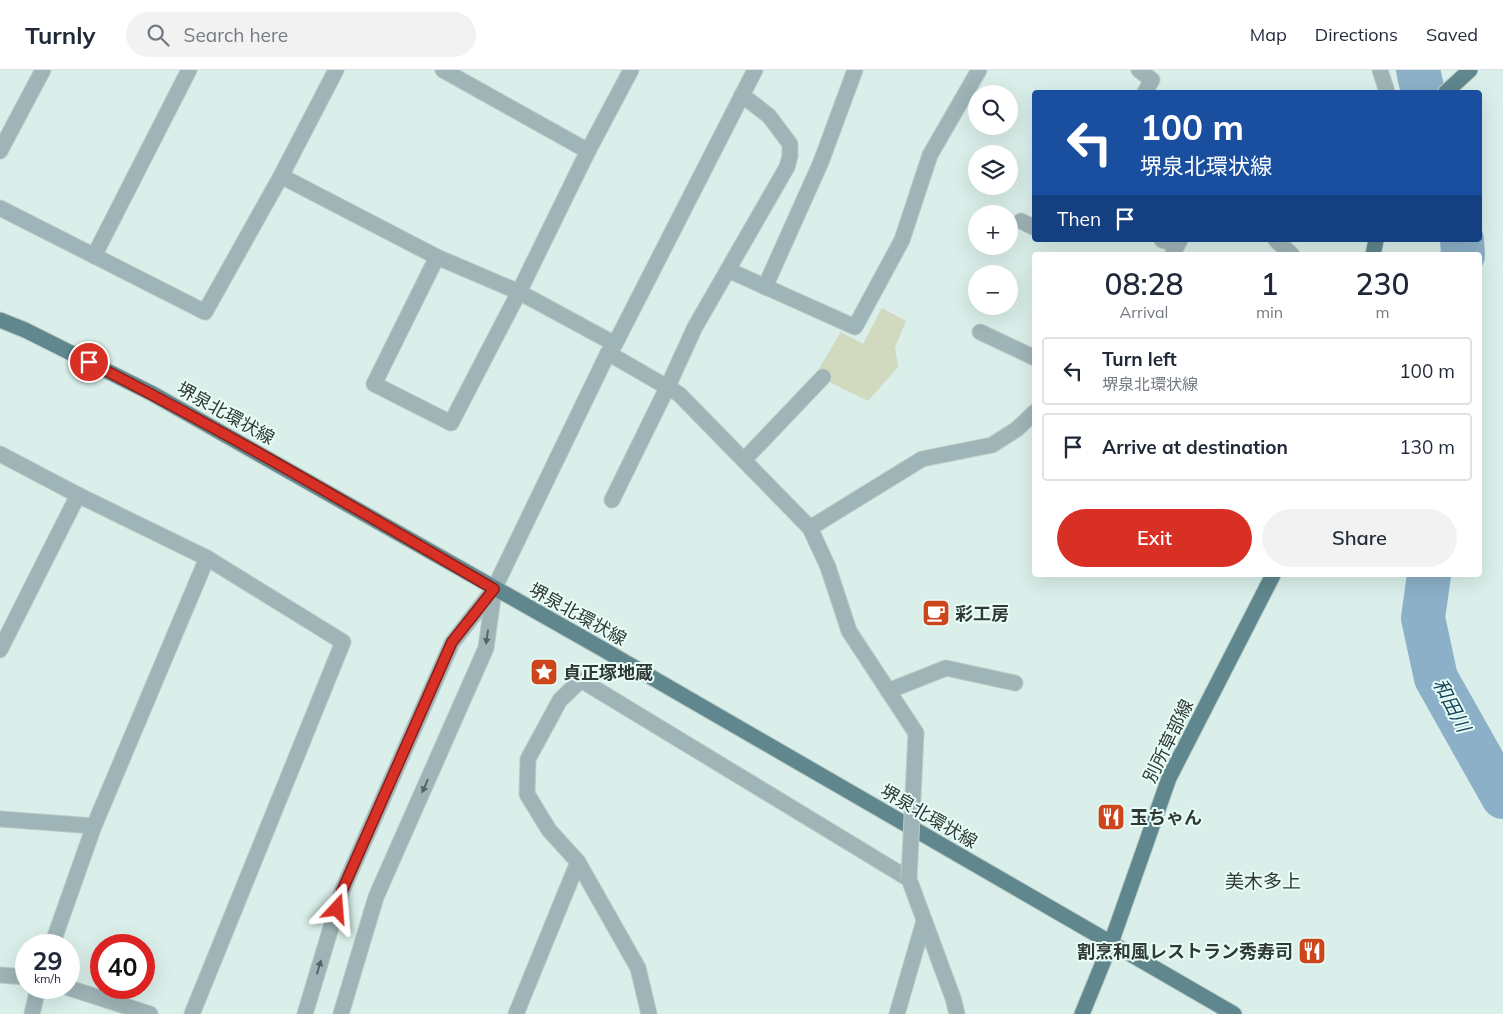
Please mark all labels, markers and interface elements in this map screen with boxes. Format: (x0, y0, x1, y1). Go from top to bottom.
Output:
search box (126, 12, 476, 57)
text: Turnly (25, 20, 96, 50)
icon: search (144, 21, 172, 49)
text: Search here (184, 23, 288, 47)
text: Map (1250, 23, 1287, 46)
text: Directions (1315, 23, 1398, 46)
text: Saved (1426, 23, 1478, 46)
map controls (968, 85, 1018, 315)
button: search (968, 85, 1018, 135)
text: 100 m (1140, 105, 1244, 149)
icon: left (1057, 110, 1122, 175)
button: layers (968, 145, 1018, 195)
text: 堺泉北環状線 (1140, 152, 1272, 180)
button: + (968, 205, 1018, 255)
icon: arrive (1111, 205, 1139, 233)
text: Then (1057, 207, 1101, 231)
button: − (968, 265, 1018, 315)
text: 08:28 (1104, 265, 1184, 303)
text: 1 (1261, 265, 1279, 303)
text: 230 (1356, 265, 1410, 303)
text: Arrival (1120, 302, 1168, 322)
text: min (1256, 302, 1283, 322)
text: m (1376, 302, 1390, 322)
pin (68, 341, 110, 383)
text: Turn left (1102, 347, 1177, 371)
icon: arrive (75, 348, 103, 376)
icon: left (1059, 357, 1087, 385)
text: 100 m (1399, 359, 1455, 383)
text: 堺泉北環状線 (1102, 374, 1198, 394)
street label: 堺泉北環状線 (173, 377, 279, 449)
icon: arrive (1059, 433, 1087, 461)
text: Arrive at destination (1102, 435, 1288, 459)
text: 130 m (1399, 435, 1455, 459)
button: Exit (1057, 509, 1252, 567)
button: Share (1262, 509, 1457, 567)
street label: 堺泉北環状線 (525, 578, 631, 650)
cafe icon: 彩工房 (921, 598, 951, 628)
place label: 彩工房 (955, 602, 1009, 625)
one-way arrow (483, 629, 491, 645)
place icon: 貞正塚地蔵 (529, 657, 559, 687)
place label: 貞正塚地蔵 (563, 661, 653, 684)
water label: 和田川 (1428, 674, 1477, 738)
street label: 別所草部線 (1138, 696, 1198, 786)
one-way arrow (420, 779, 428, 793)
street label: 堺泉北環状線 (876, 779, 982, 853)
restaurant icon: 玉ちゃん (1096, 802, 1126, 832)
place label: 玉ちゃん (1130, 806, 1202, 829)
district label: 美木多上 (1225, 869, 1301, 893)
position arrow (310, 882, 362, 934)
speed limit sign: 40 (90, 934, 155, 999)
restaurant icon: 割烹和風レストラン秀寿司 (1297, 936, 1327, 966)
place label: 割烹和風レストラン秀寿司 (1077, 940, 1293, 963)
text: 29 (32, 945, 63, 976)
one-way arrow (316, 960, 324, 975)
text: km/h (34, 971, 61, 986)

